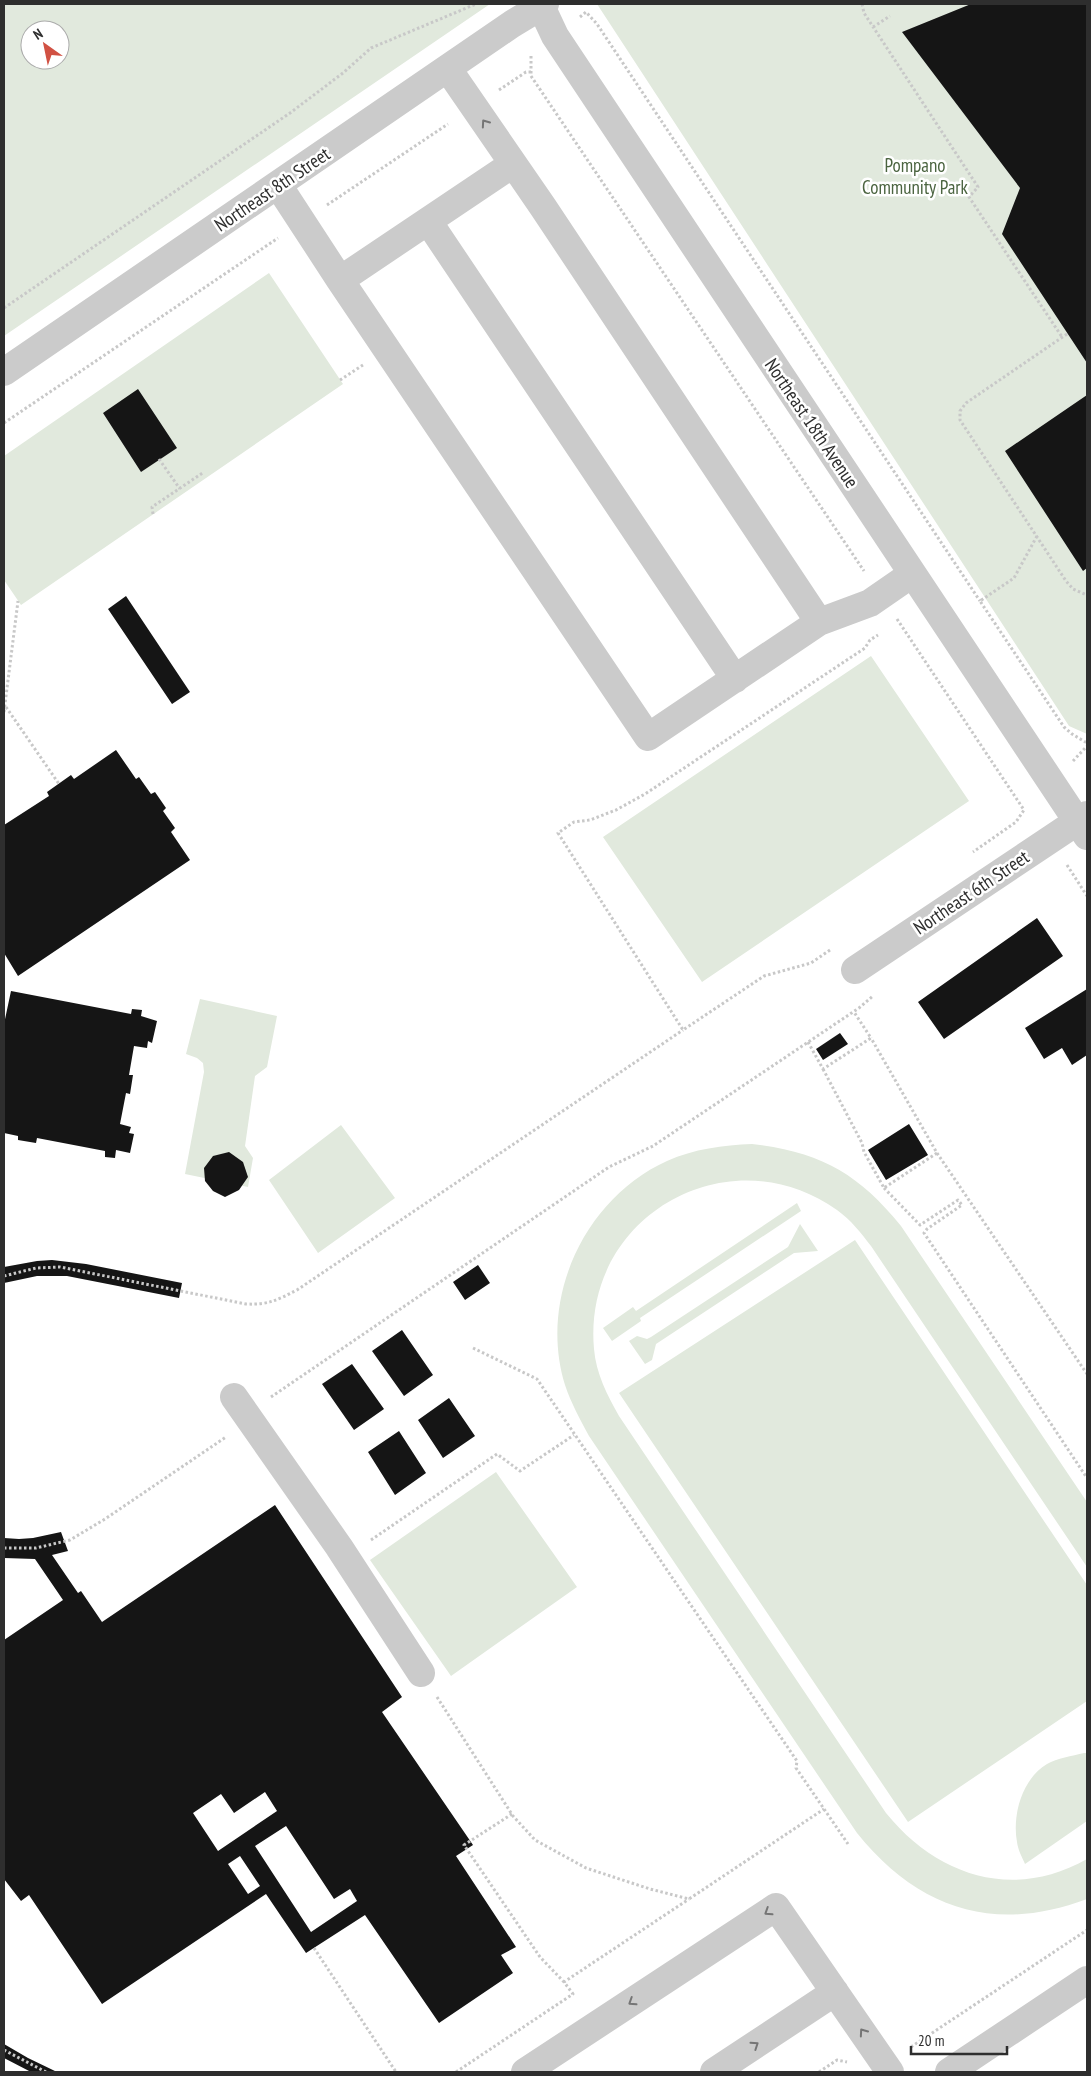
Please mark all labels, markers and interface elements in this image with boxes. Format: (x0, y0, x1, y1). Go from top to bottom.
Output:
north arrow (20, 20, 70, 70)
text: N (30, 24, 46, 44)
one-way arrow (482, 120, 491, 129)
street label: Northeast 8th Street (210, 141, 335, 236)
park label: Pompano Community Park (862, 153, 969, 199)
street label: Northeast 18th Avenue (760, 354, 864, 492)
street label: Northeast 6th Street (909, 844, 1034, 939)
one-way arrow (764, 1906, 773, 1915)
one-way arrow (628, 1995, 637, 2005)
scale bar (911, 2024, 1007, 2056)
one-way arrow (860, 2028, 869, 2038)
text: 20 m (918, 2031, 944, 2050)
one-way arrow (749, 2042, 758, 2051)

